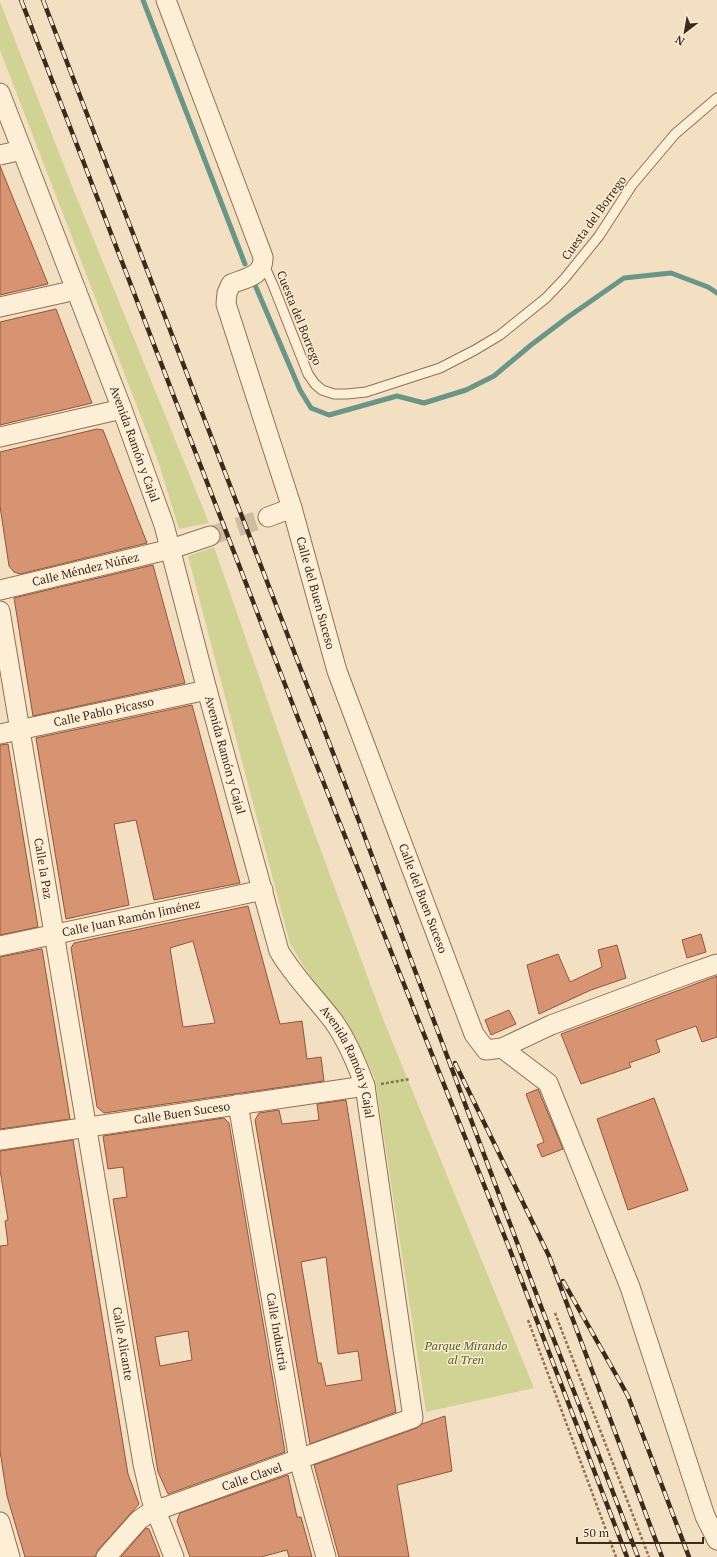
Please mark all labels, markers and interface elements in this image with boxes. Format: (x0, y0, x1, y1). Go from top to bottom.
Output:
north arrow (665, 12, 705, 52)
text: N (672, 32, 687, 49)
street label: Cuesta del Borrego (558, 172, 629, 263)
street label: Cuesta del Borrego (274, 268, 325, 368)
street label: Avenida Ramón y Cajal (107, 384, 163, 504)
street label: Calle del Buen Suceso (293, 535, 339, 651)
street label: Calle Méndez Núñez (30, 549, 141, 589)
street label: Calle Pablo Picasso (52, 693, 156, 729)
street label: Avenida Ramón y Cajal (202, 694, 249, 816)
street label: Calle la Paz (31, 837, 56, 900)
street label: Calle del Buen Suceso (396, 841, 451, 956)
street label: Calle Juan Ramón Jiménez (60, 896, 202, 940)
street label: Avenida Ramón y Cajal (317, 1002, 378, 1120)
street label: Calle Buen Suceso (133, 1098, 231, 1127)
street label: Calle Industria (263, 1291, 292, 1372)
street label: Calle Alicante (110, 1306, 137, 1382)
park label: Parque Mirando al Tren (424, 1338, 507, 1367)
street label: Calle Clavel (220, 1459, 284, 1494)
scale bar (577, 1519, 703, 1545)
text: 50 m (583, 1525, 610, 1540)

